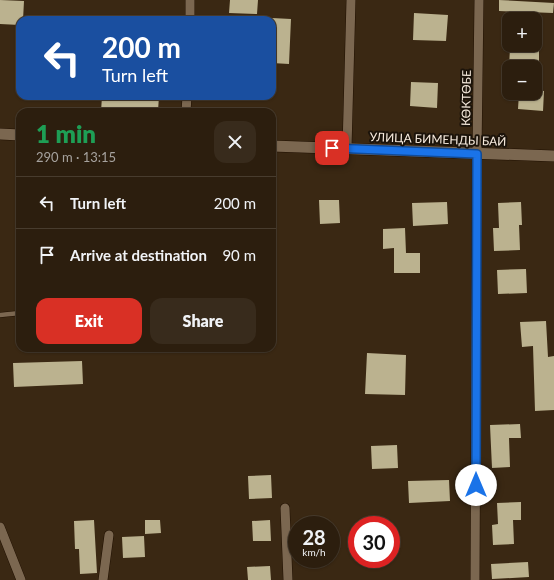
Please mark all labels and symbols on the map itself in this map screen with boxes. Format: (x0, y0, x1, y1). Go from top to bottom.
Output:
street label: КӨКТӨБЕ (458, 70, 474, 126)
street label: УЛИЦА БИМЕНДЫ БАЙ (369, 129, 507, 149)
pin (315, 131, 349, 165)
position arrow (455, 464, 497, 506)
speed limit sign: 30 (348, 516, 400, 568)

